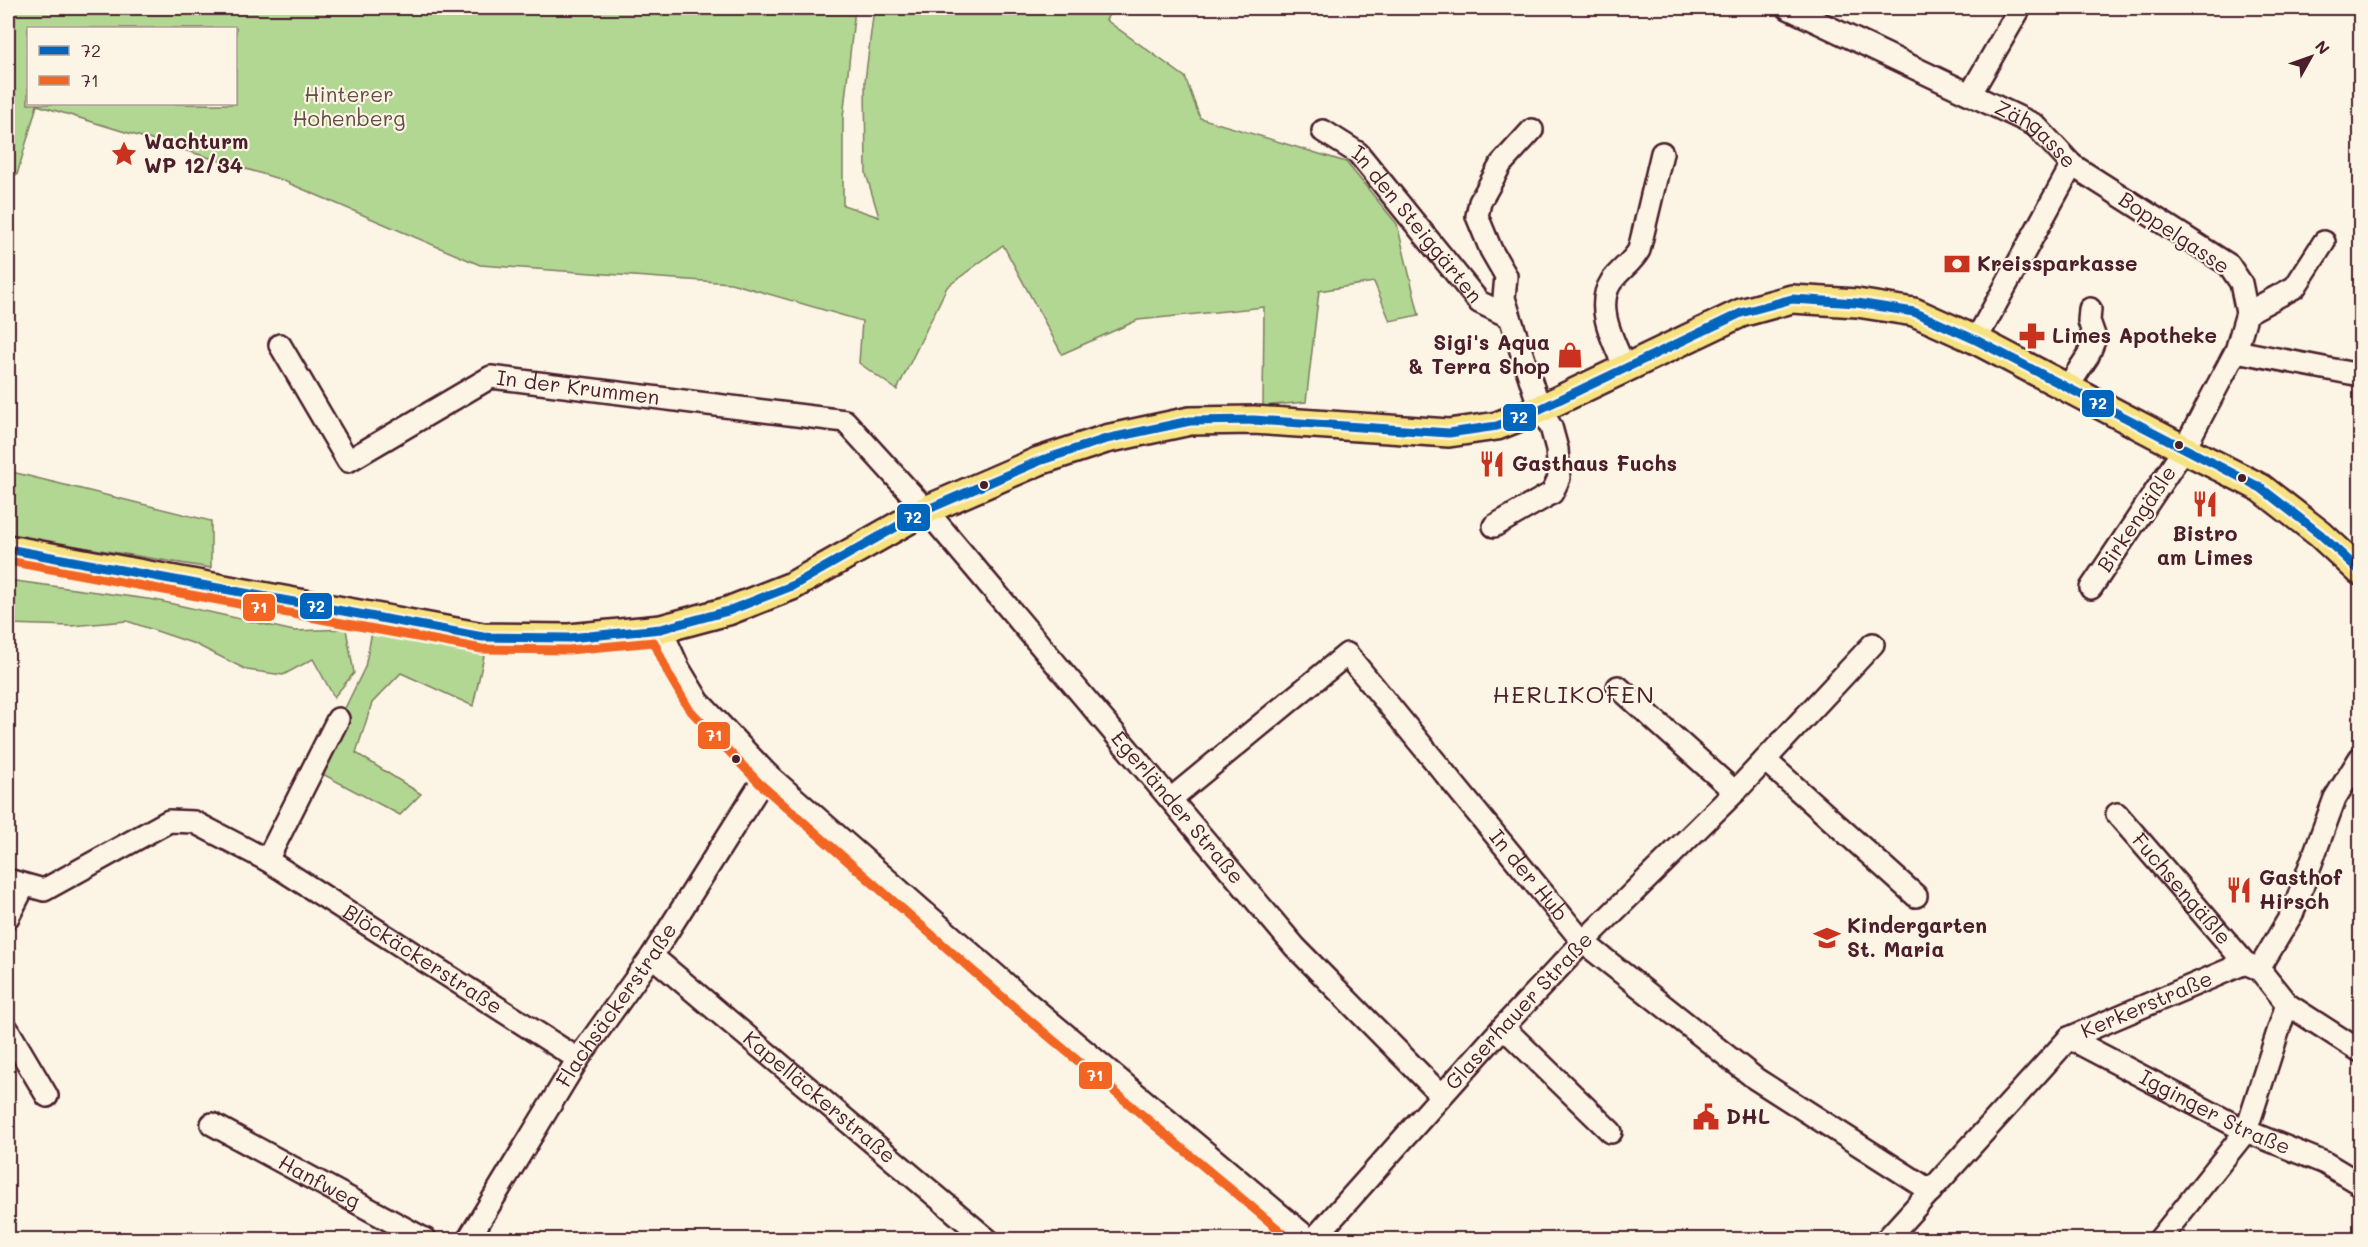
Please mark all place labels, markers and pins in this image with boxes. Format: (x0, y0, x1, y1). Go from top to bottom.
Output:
place label: Wachturm WP 12/34 (144, 127, 249, 178)
place icon: Wachturm WP 12/34 (109, 139, 139, 169)
bank icon: Kreissparkasse (1942, 249, 1972, 279)
place label: Kreissparkasse (1977, 249, 2138, 276)
pharmacy icon: Limes Apotheke (2017, 321, 2047, 351)
place label: Limes Apotheke (2052, 321, 2217, 348)
place label: Sigi's Aqua & Terra Shop (1408, 328, 1550, 379)
shop icon: Sigi's Aqua & Terra Shop (1555, 340, 1585, 370)
unlabelled marker (2173, 439, 2185, 451)
restaurant icon: Gasthaus Fuchs (1477, 449, 1507, 479)
place label: Gasthaus Fuchs (1512, 449, 1677, 476)
unlabelled marker (2236, 472, 2248, 484)
unlabelled marker (978, 479, 990, 491)
restaurant icon: Bistro am Limes (2190, 489, 2220, 519)
place label: Bistro am Limes (2157, 519, 2253, 570)
unlabelled marker (730, 753, 742, 765)
place label: Gasthof Hirsch (2259, 863, 2343, 914)
restaurant icon: Gasthof Hirsch (2224, 875, 2254, 905)
place label: Kindergarten St. Maria (1847, 911, 1987, 962)
school or university icon: Kindergarten St. Maria (1812, 923, 1842, 953)
public building icon: DHL (1691, 1102, 1721, 1132)
place label: DHL (1726, 1102, 1770, 1129)

